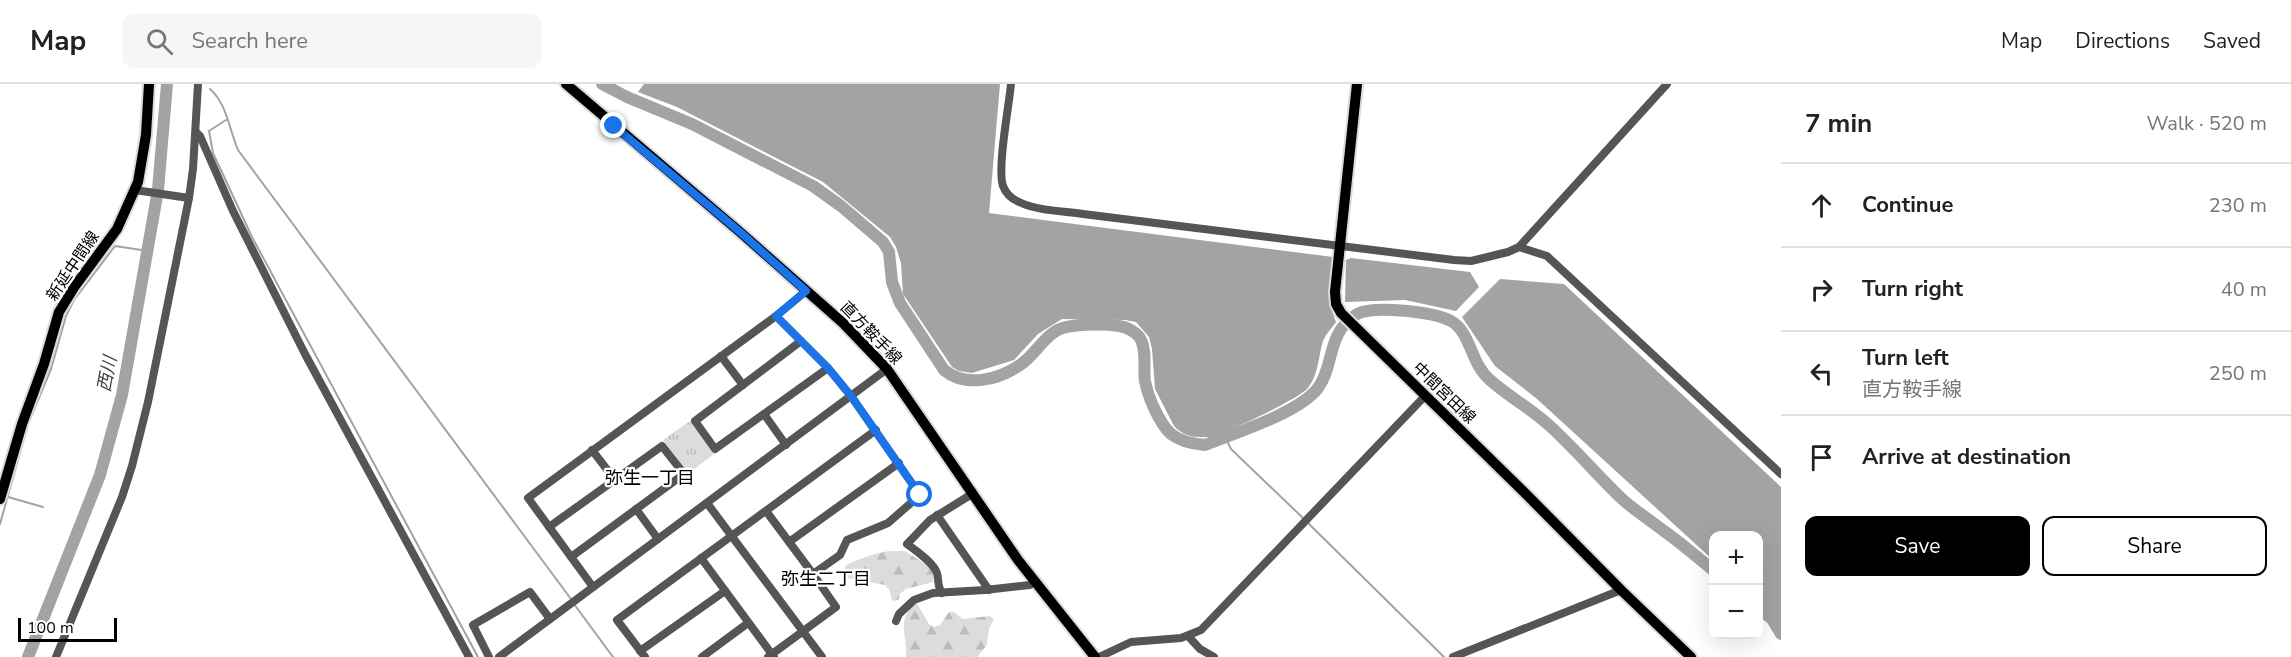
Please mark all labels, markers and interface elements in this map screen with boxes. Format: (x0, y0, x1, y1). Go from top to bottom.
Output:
search box (122, 14, 542, 68)
text: Map (30, 22, 86, 60)
icon: search (143, 25, 176, 58)
text: Search here (191, 26, 308, 56)
text: Map (2001, 27, 2042, 55)
text: Directions (2075, 27, 2170, 55)
text: Saved (2203, 27, 2261, 55)
text: 7 min (1805, 106, 1872, 141)
text: Walk · 520 m (2147, 110, 2267, 137)
route end (600, 112, 626, 138)
icon: ahead (1805, 189, 1838, 222)
text: Continue (1862, 190, 1953, 220)
text: 230 m (2209, 192, 2267, 219)
street label: 新延中間線 (42, 227, 104, 305)
icon: right (1805, 273, 1838, 306)
text: Turn right (1862, 274, 1963, 304)
text: 40 m (2221, 276, 2267, 303)
street label: 直方鞍手線 (835, 297, 907, 369)
text: Turn left (1862, 343, 1949, 373)
water label: 西川 (92, 352, 123, 394)
street label: 中間宮田線 (1408, 357, 1480, 429)
icon: left (1805, 357, 1838, 390)
text: 250 m (2209, 360, 2267, 387)
text: 直方鞍手線 (1862, 376, 1962, 403)
icon: arrive (1805, 441, 1838, 474)
text: Arrive at destination (1862, 442, 2071, 472)
district label: 弥生一丁目 (605, 466, 695, 490)
route start (906, 481, 932, 507)
button: Save (1805, 516, 2030, 576)
button: Share (2042, 516, 2267, 576)
map controls (1709, 531, 1763, 639)
button: + (1709, 531, 1763, 585)
district label: 弥生二丁目 (781, 567, 871, 591)
button: − (1709, 585, 1763, 639)
scale bar (18, 615, 117, 642)
text: 100 m (27, 617, 74, 639)

